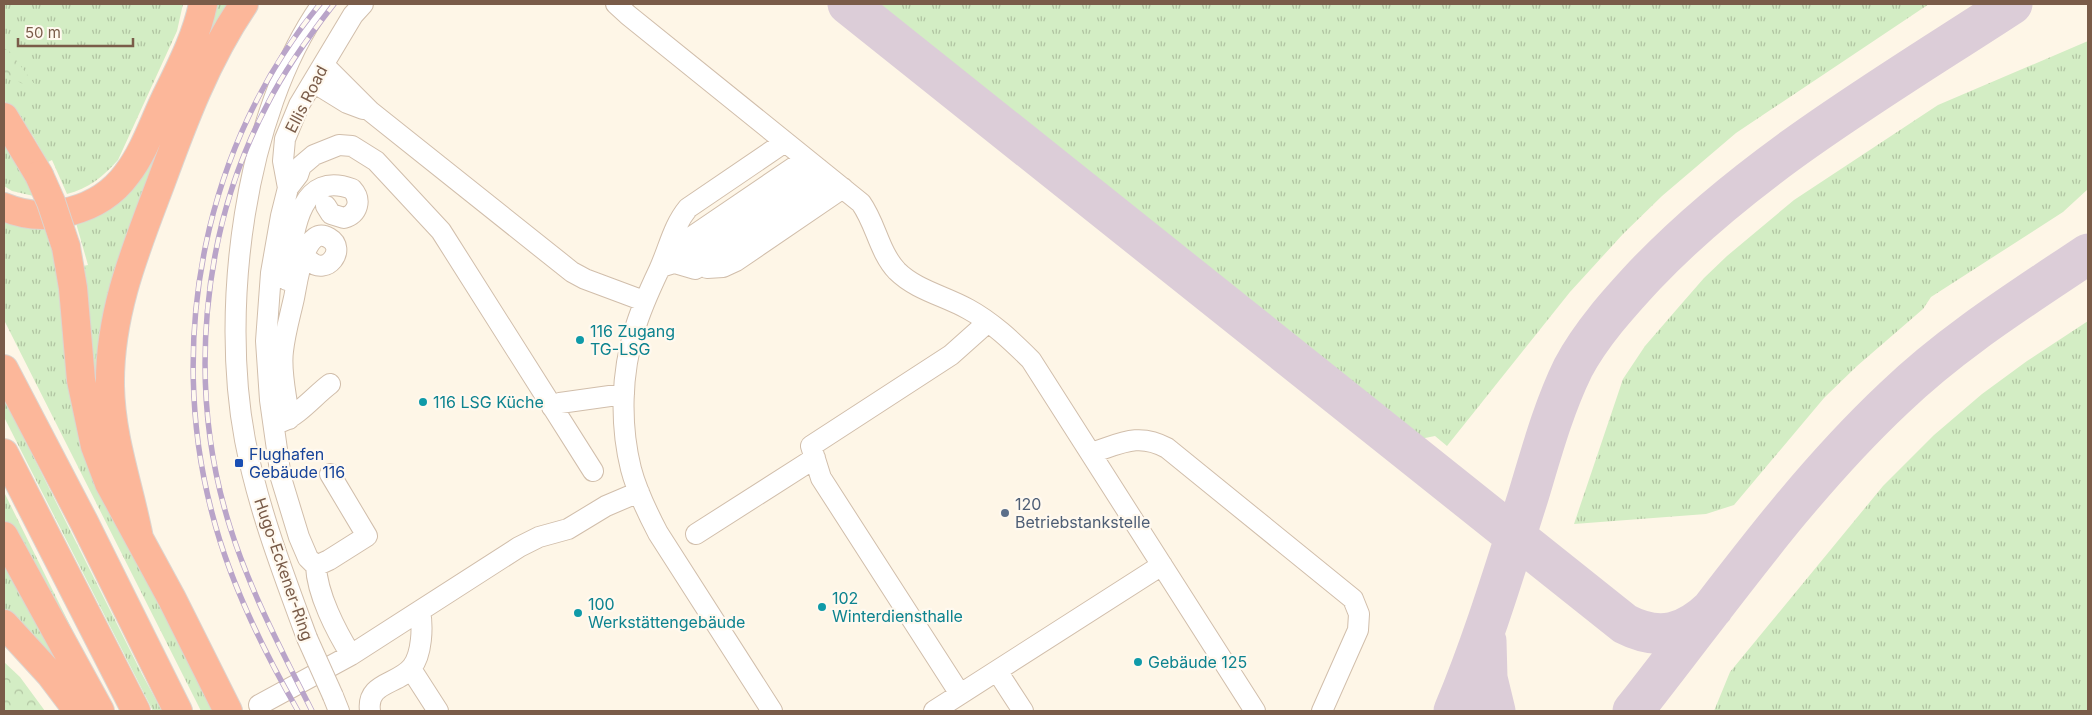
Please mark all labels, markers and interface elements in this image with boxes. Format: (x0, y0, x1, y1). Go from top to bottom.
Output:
scale bar (18, 15, 132, 47)
text: 50 m (25, 23, 61, 42)
street label: Ellis Road (281, 62, 331, 136)
place label: 116 Zugang TG-LSG (590, 321, 675, 359)
marker: 116 Zugang TG-LSG (574, 334, 586, 346)
place label: 116 LSG Küche (433, 392, 544, 412)
marker: 116 LSG Küche (417, 396, 429, 408)
place label: Flughafen Gebäude 116 (249, 444, 345, 482)
marker: Flughafen Gebäude 116 (233, 457, 245, 469)
place label: 120 Betriebstankstelle (1015, 494, 1150, 532)
street label: Hugo-Eckener-Ring (250, 495, 318, 643)
marker: 120 Betriebstankstelle (999, 507, 1011, 519)
place label: 102 Winterdiensthalle (832, 588, 963, 626)
place label: 100 Werkstättengebäude (588, 594, 745, 632)
marker: 102 Winterdiensthalle (816, 601, 828, 613)
marker: 100 Werkstättengebäude (572, 607, 584, 619)
place label: Gebäude 125 (1148, 652, 1247, 672)
marker: Gebäude 125 (1132, 656, 1144, 668)

